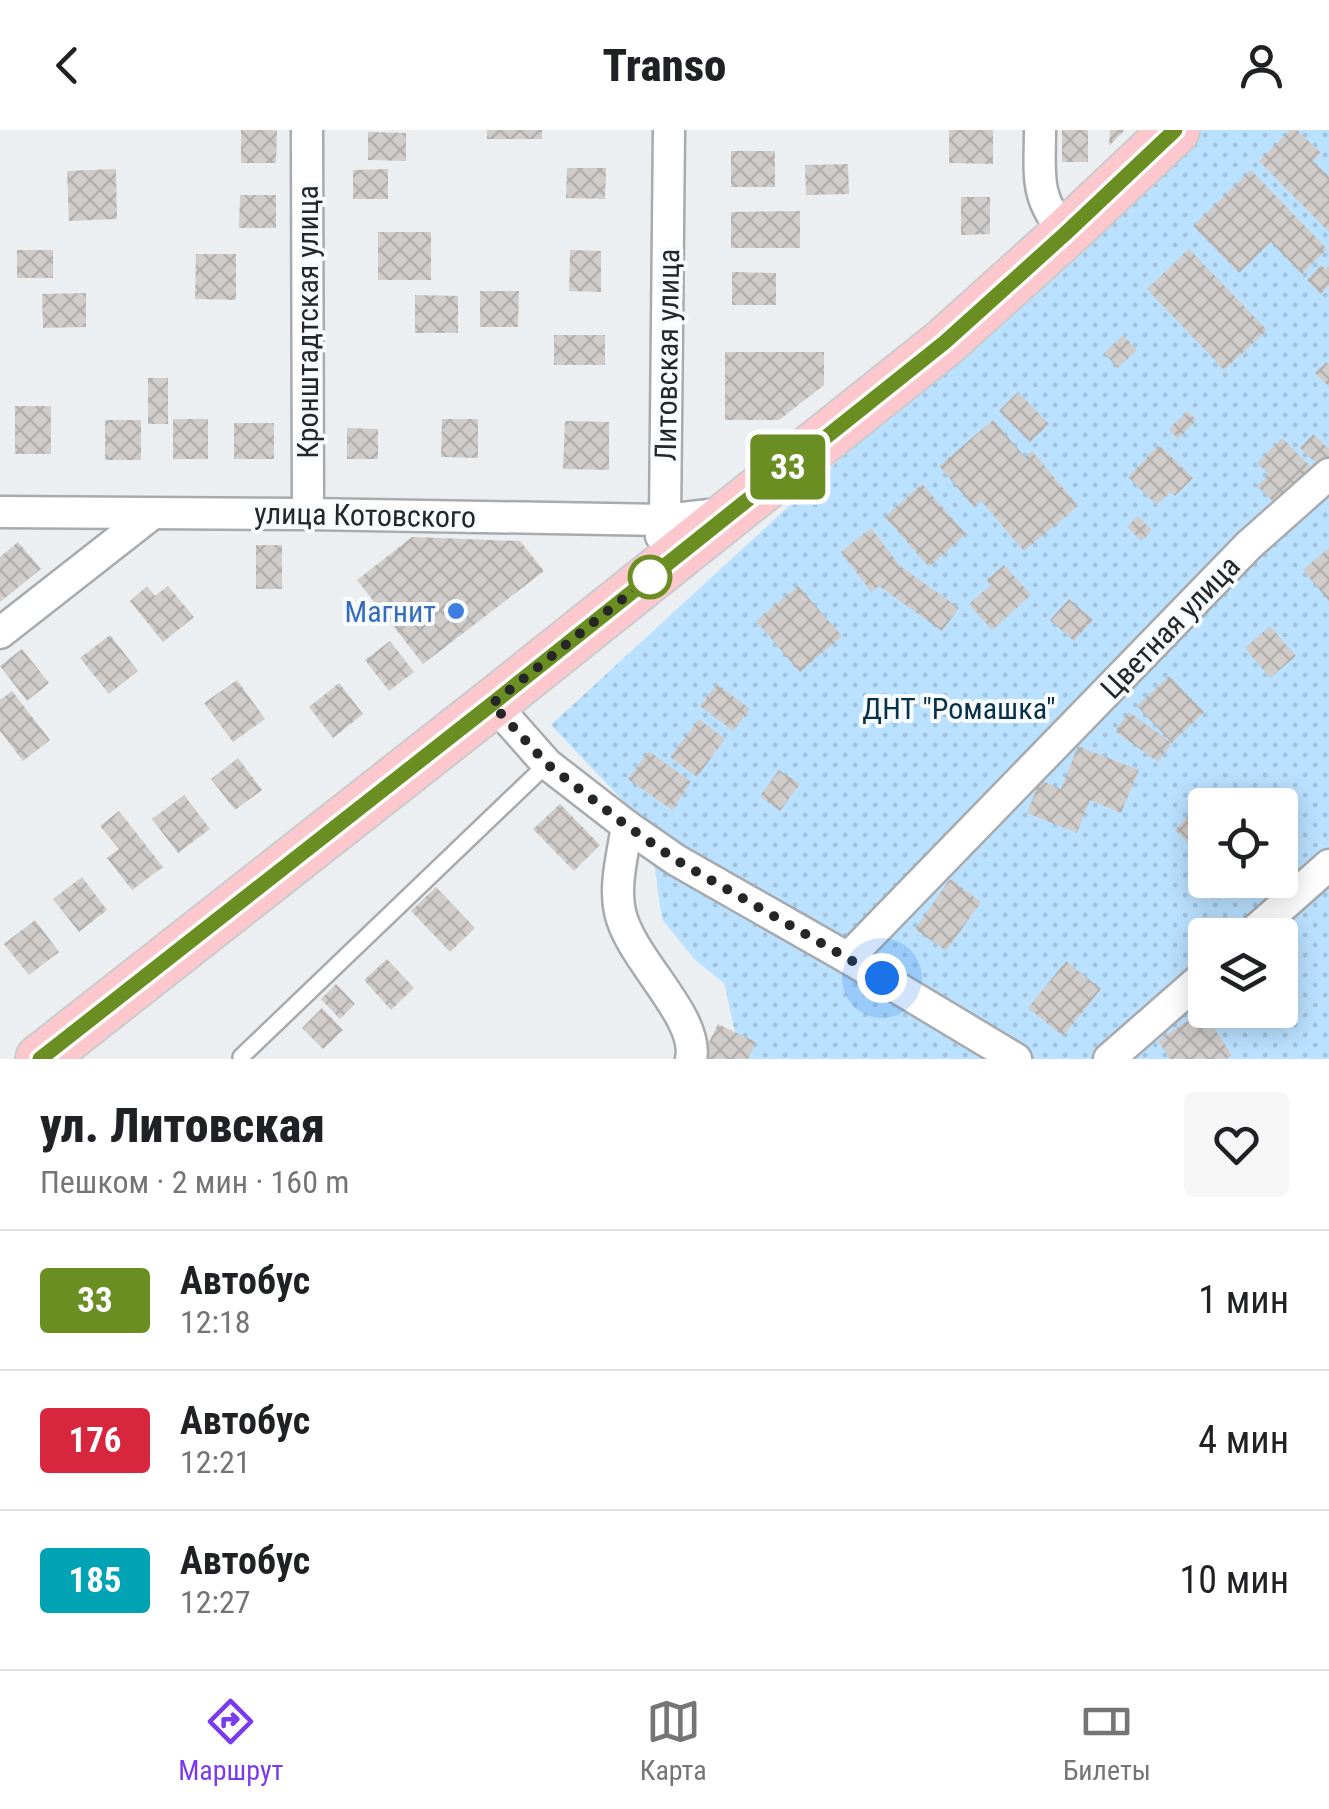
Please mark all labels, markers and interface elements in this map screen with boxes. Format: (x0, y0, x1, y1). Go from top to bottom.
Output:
icon: back (40, 38, 95, 93)
icon: person (1234, 38, 1289, 93)
text: Transo (603, 39, 726, 92)
street label: Кронштадтская улица (290, 185, 325, 459)
street label: Литовская улица (648, 248, 686, 462)
line badge: 33 (743, 434, 833, 500)
text: 33 (770, 447, 806, 488)
street label: улица Котовского (254, 496, 476, 534)
street label: Цветная улица (1093, 548, 1247, 706)
unlabelled marker (629, 556, 671, 598)
place label: Магнит (345, 594, 436, 629)
marker: Магнит (445, 600, 467, 622)
park label: ДНТ "Ромашка" (862, 691, 1056, 726)
map controls (1188, 788, 1298, 1028)
button: locate (1188, 788, 1298, 898)
button: layers (1188, 918, 1298, 1028)
your location (857, 953, 907, 1003)
button: heart (1184, 1092, 1289, 1197)
text: ул. Литовская (40, 1097, 325, 1154)
text: Пешком · 2 мин · 160 m (40, 1163, 349, 1201)
text: Автобус (180, 1259, 310, 1303)
text: 1 мин (1198, 1278, 1289, 1322)
text: 33 (77, 1280, 113, 1321)
text: 12:18 (180, 1303, 251, 1341)
text: Автобус (180, 1399, 310, 1443)
text: 4 мин (1198, 1418, 1289, 1462)
text: 176 (68, 1420, 122, 1461)
text: 12:21 (180, 1443, 251, 1481)
text: Автобус (180, 1539, 310, 1583)
text: 10 мин (1180, 1558, 1289, 1602)
text: 185 (68, 1560, 122, 1601)
text: 12:27 (180, 1583, 251, 1621)
tab: Маршрут (178, 1694, 283, 1787)
tab: Карта (640, 1694, 707, 1787)
tab: Билеты (1063, 1694, 1151, 1787)

